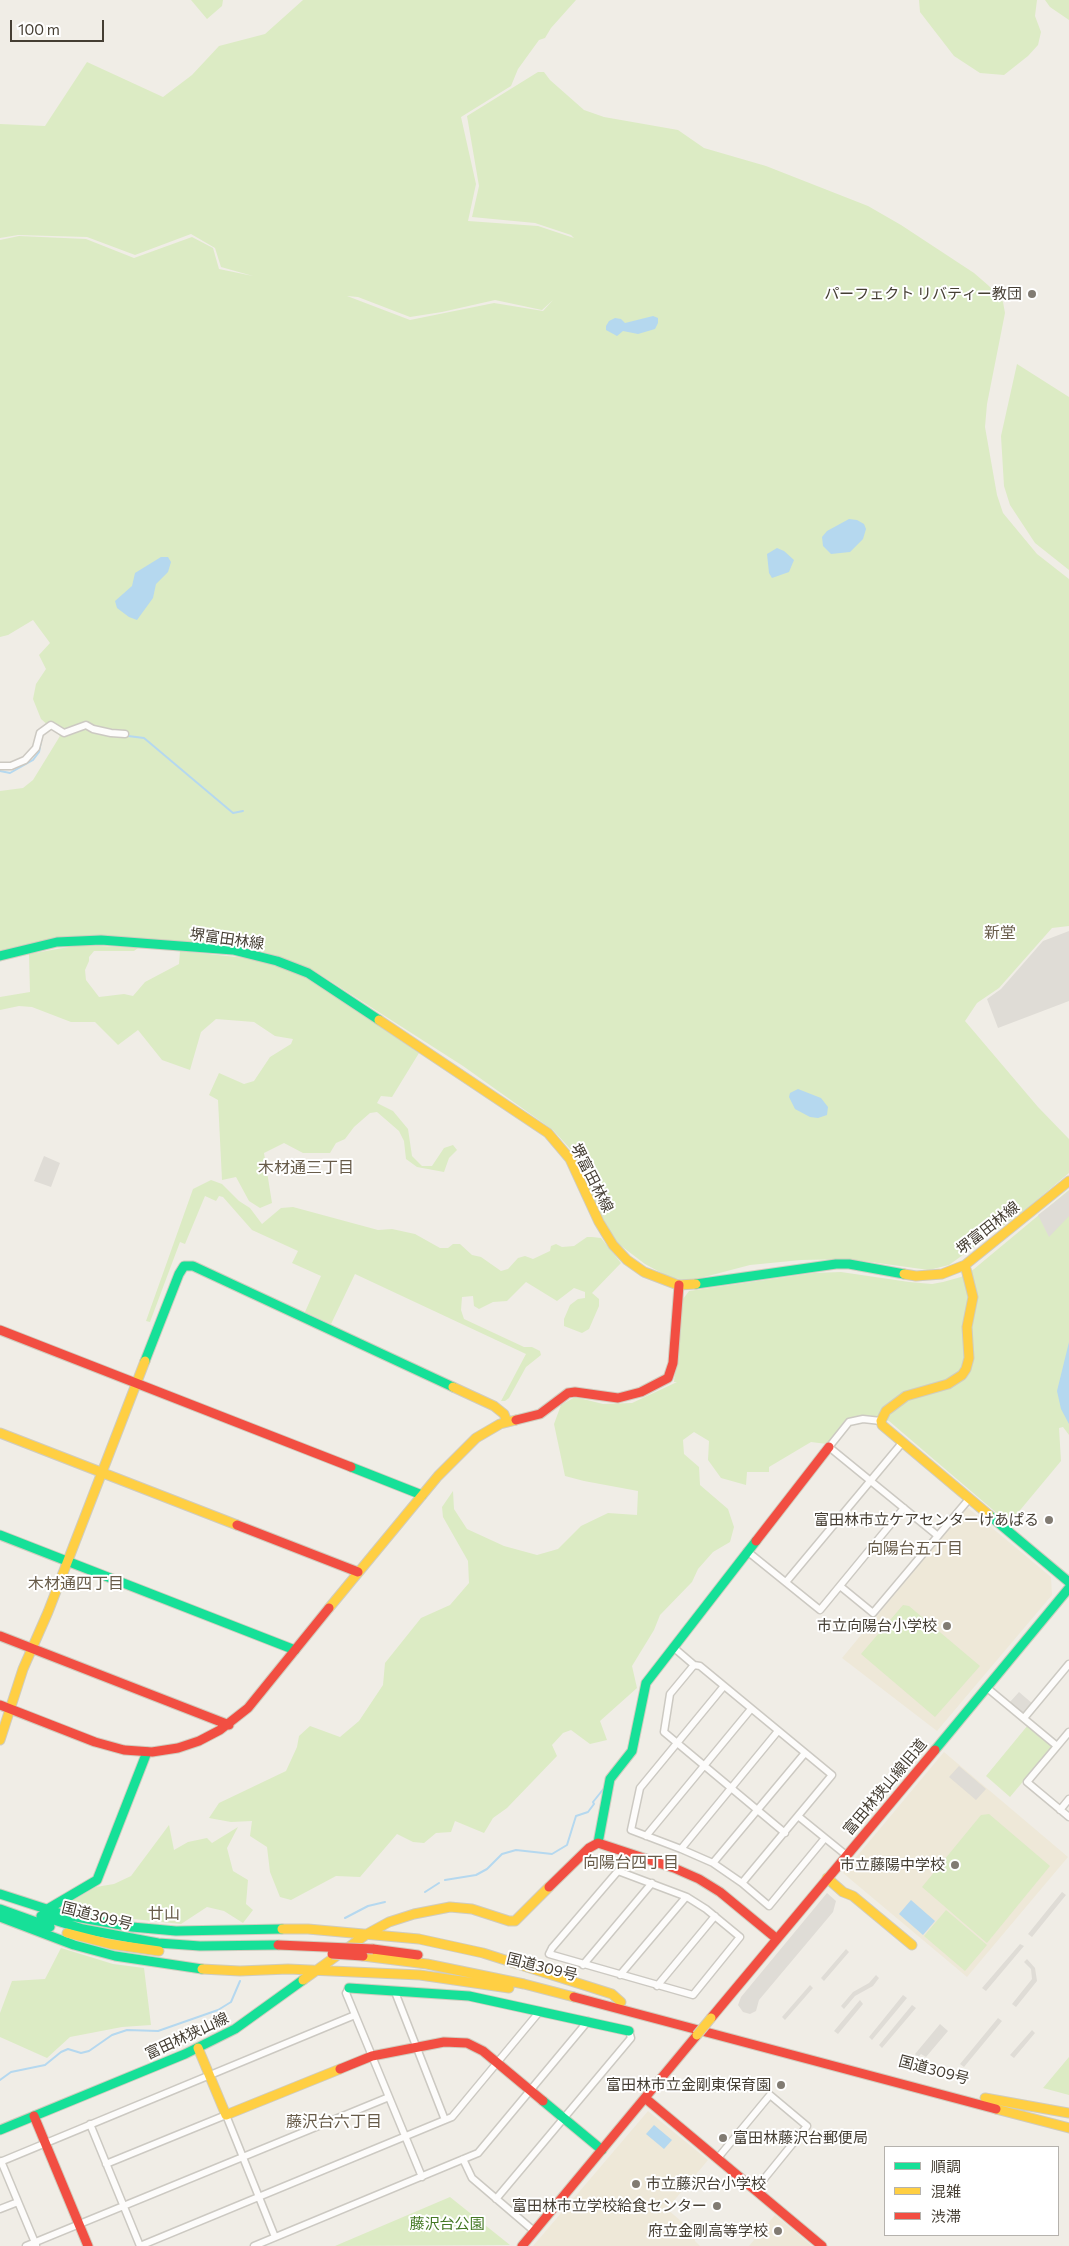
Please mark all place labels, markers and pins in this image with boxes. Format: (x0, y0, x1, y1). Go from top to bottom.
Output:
place label: パーフェクト リバティー教団 (824, 285, 1022, 303)
marker: パーフェクト リバティー教団 (1026, 288, 1038, 300)
place label: 富田林市立ケアセンターけあぱる (814, 1511, 1039, 1529)
marker: 富田林市立ケアセンターけあぱる (1043, 1514, 1055, 1526)
place label: 市立向陽台小学校 (817, 1617, 937, 1635)
marker: 市立向陽台小学校 (941, 1620, 953, 1632)
place label: 市立藤陽中学校 (840, 1856, 945, 1874)
marker: 市立藤陽中学校 (949, 1859, 961, 1871)
place label: 富田林市立金剛東保育園 (606, 2076, 771, 2094)
marker: 富田林市立金剛東保育園 (775, 2079, 787, 2091)
place label: 富田林藤沢台郵便局 (733, 2129, 868, 2147)
marker: 富田林藤沢台郵便局 (717, 2132, 729, 2144)
place label: 市立藤沢台小学校 (646, 2175, 766, 2193)
marker: 市立藤沢台小学校 (630, 2178, 642, 2190)
place label: 富田林市立学校給食センター (512, 2197, 707, 2215)
marker: 富田林市立学校給食センター (711, 2200, 723, 2212)
place label: 府立金剛高等学校 (648, 2222, 768, 2240)
marker: 府立金剛高等学校 (772, 2225, 784, 2237)

